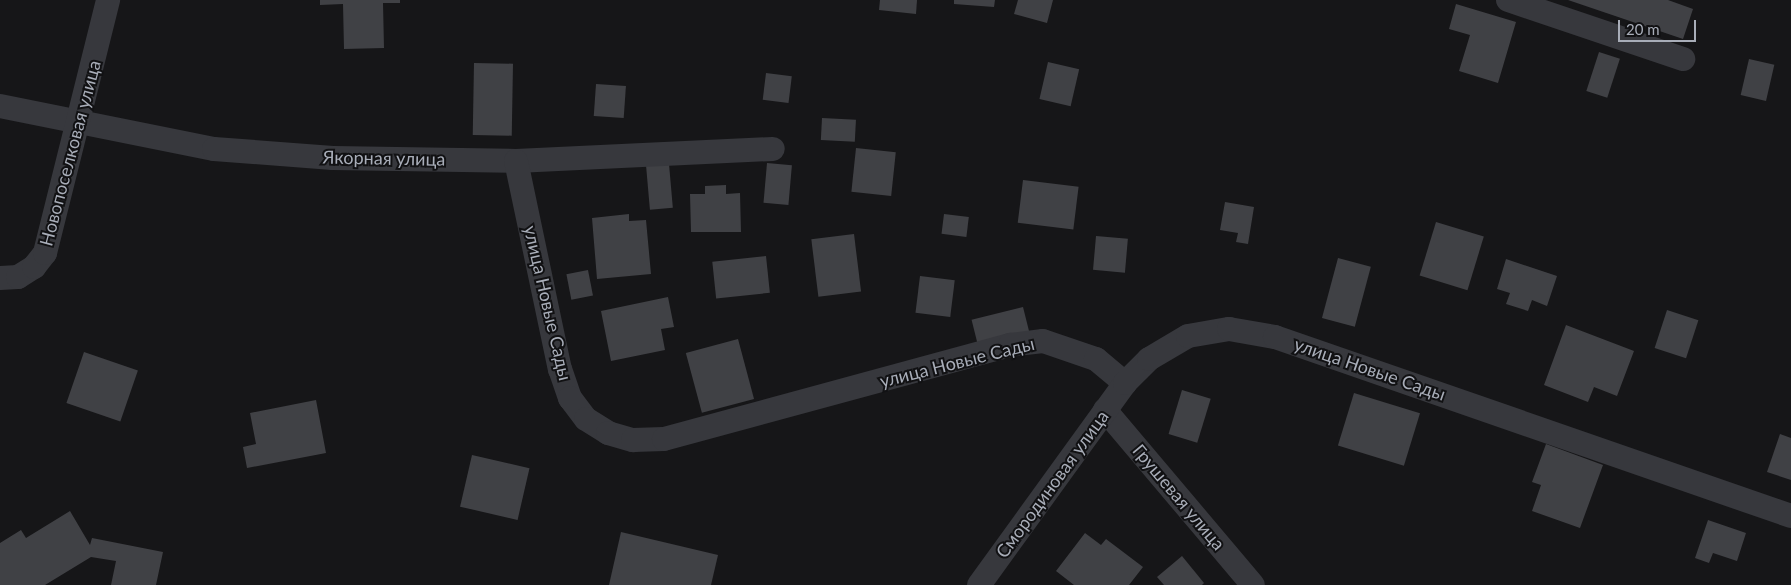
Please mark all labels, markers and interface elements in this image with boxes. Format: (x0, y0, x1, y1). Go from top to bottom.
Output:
scale bar (1621, 10, 1698, 42)
text: 20 m (1626, 20, 1660, 38)
street label: Новопоселковая улица (35, 58, 105, 248)
street label: Якорная улица (322, 146, 446, 170)
street label: улица Новые Сады (520, 223, 576, 383)
street label: улица Новые Сады (877, 332, 1037, 392)
street label: улица Новые Сады (1292, 333, 1448, 405)
street label: Смородиновая улица (991, 406, 1113, 562)
street label: Грушевая улица (1128, 440, 1230, 554)

